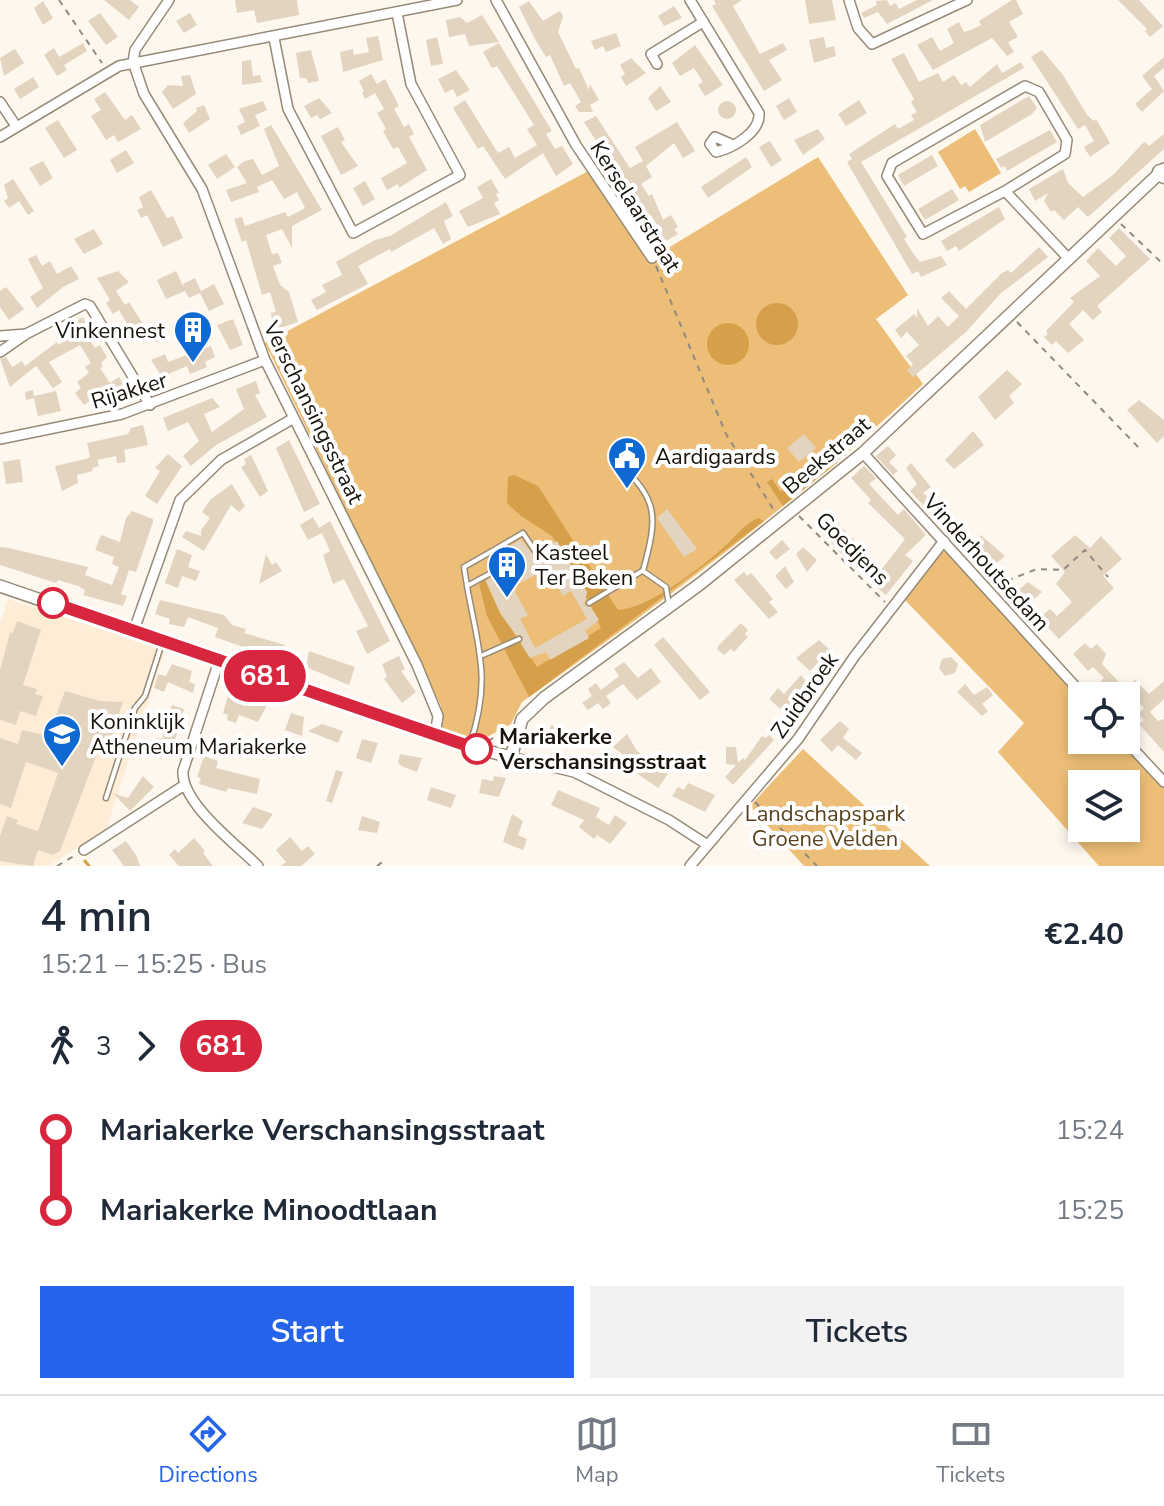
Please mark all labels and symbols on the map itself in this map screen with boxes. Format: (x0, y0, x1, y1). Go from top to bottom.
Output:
street label: Kerselaarstraat (583, 135, 688, 278)
building icon: Vinkennest (172, 309, 214, 364)
street label: Verschansingsstraat (255, 315, 370, 509)
place label: Vinkennest (54, 316, 165, 346)
street label: Rijakker (88, 365, 171, 417)
street label: Beekstraat (776, 410, 877, 501)
public building icon: Aardigaards (606, 435, 648, 490)
place label: Aardigaards (655, 442, 776, 472)
street label: Vinderhoutsedam (916, 487, 1056, 638)
street label: Goedjens (809, 505, 896, 592)
place label: Kasteel Ter Beken (535, 538, 633, 593)
building icon: Kasteel Ter Beken (486, 544, 528, 599)
unlabelled marker (38, 588, 68, 618)
street label: Zuidbroek (764, 646, 846, 745)
line badge: 681 (219, 650, 311, 702)
place label: Koninklijk Atheneum Mariakerke (90, 707, 307, 762)
school or university icon: Koninklijk Atheneum Mariakerke (41, 713, 83, 768)
place label: Mariakerke Verschansingsstraat (498, 722, 707, 777)
marker: Mariakerke Verschansingsstraat (462, 734, 492, 764)
park label: Landschapspark Groene Velden (745, 799, 906, 854)

